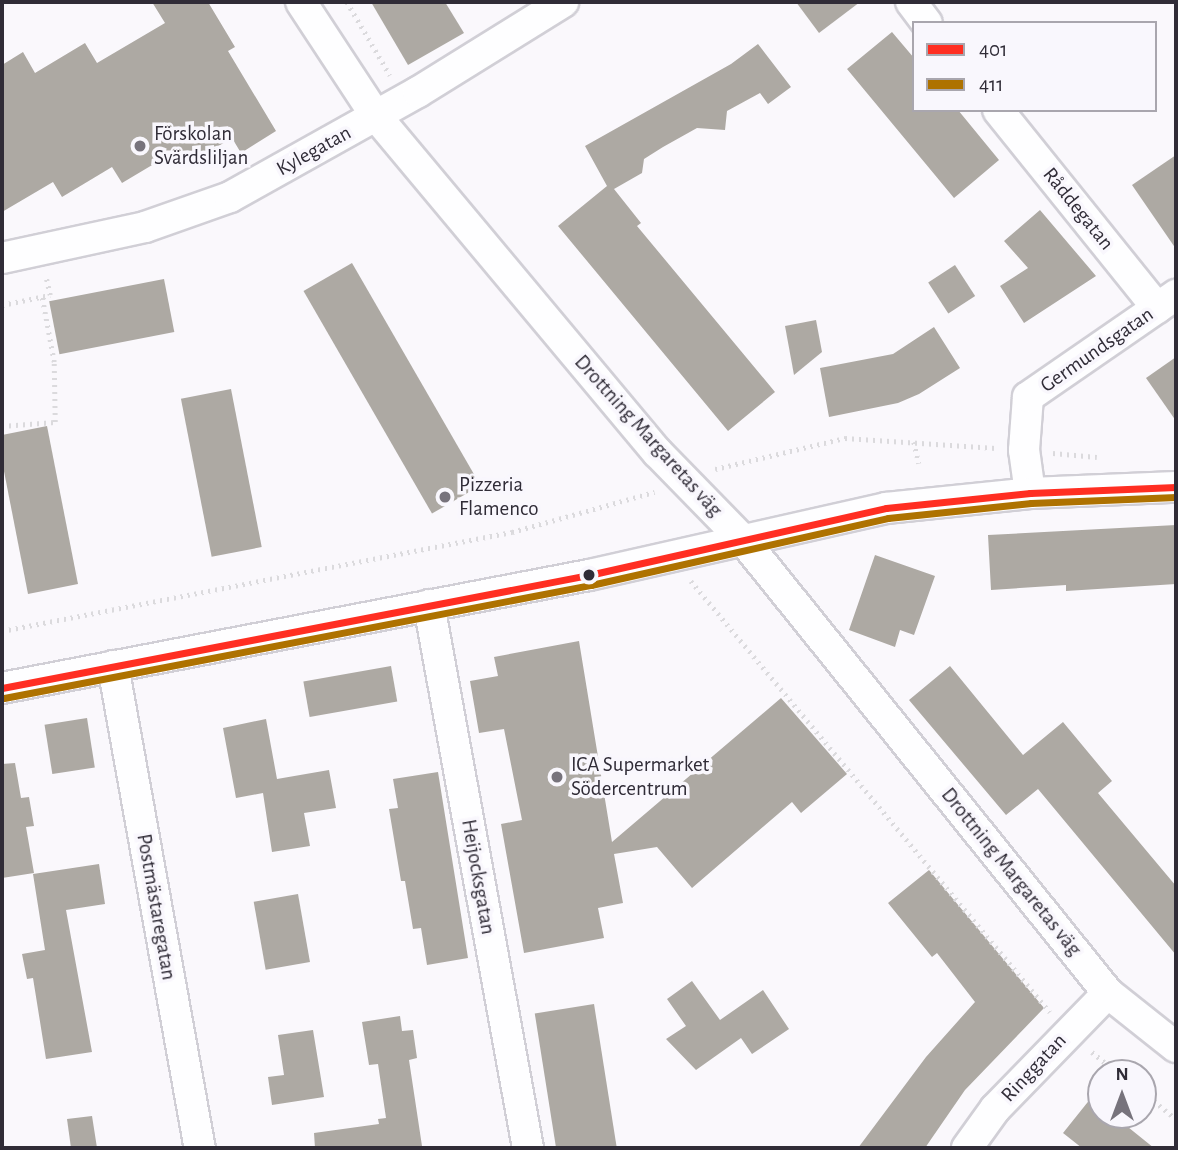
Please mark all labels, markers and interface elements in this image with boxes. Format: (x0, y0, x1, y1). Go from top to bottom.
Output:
legend (912, 21, 1157, 112)
text: 401 (979, 39, 1007, 60)
text: 411 (979, 74, 1004, 95)
street label: Kylegatan (272, 120, 356, 182)
place label: Förskolan Svärdsliljan (154, 121, 248, 171)
marker: Förskolan Svärdsliljan (132, 138, 148, 154)
street label: Råddegatan (1037, 163, 1119, 255)
street label: Germundsgatan (1036, 302, 1158, 398)
street label: Drottning Margaretas väg (569, 350, 727, 522)
place label: Pizzeria Flamenco (459, 472, 538, 522)
marker: Pizzeria Flamenco (437, 489, 453, 505)
unlabelled marker (582, 568, 596, 582)
place label: ICA Supermarket Södercentrum (571, 752, 709, 802)
marker: ICA Supermarket Södercentrum (549, 769, 565, 785)
street label: Drottning Margaretas väg (935, 783, 1087, 961)
street label: Heijocksgatan (455, 817, 501, 937)
street label: Postmästaregatan (131, 832, 181, 982)
street label: Ringgatan (996, 1029, 1072, 1107)
north arrow (1087, 1059, 1157, 1129)
text: N (1115, 1065, 1129, 1084)

